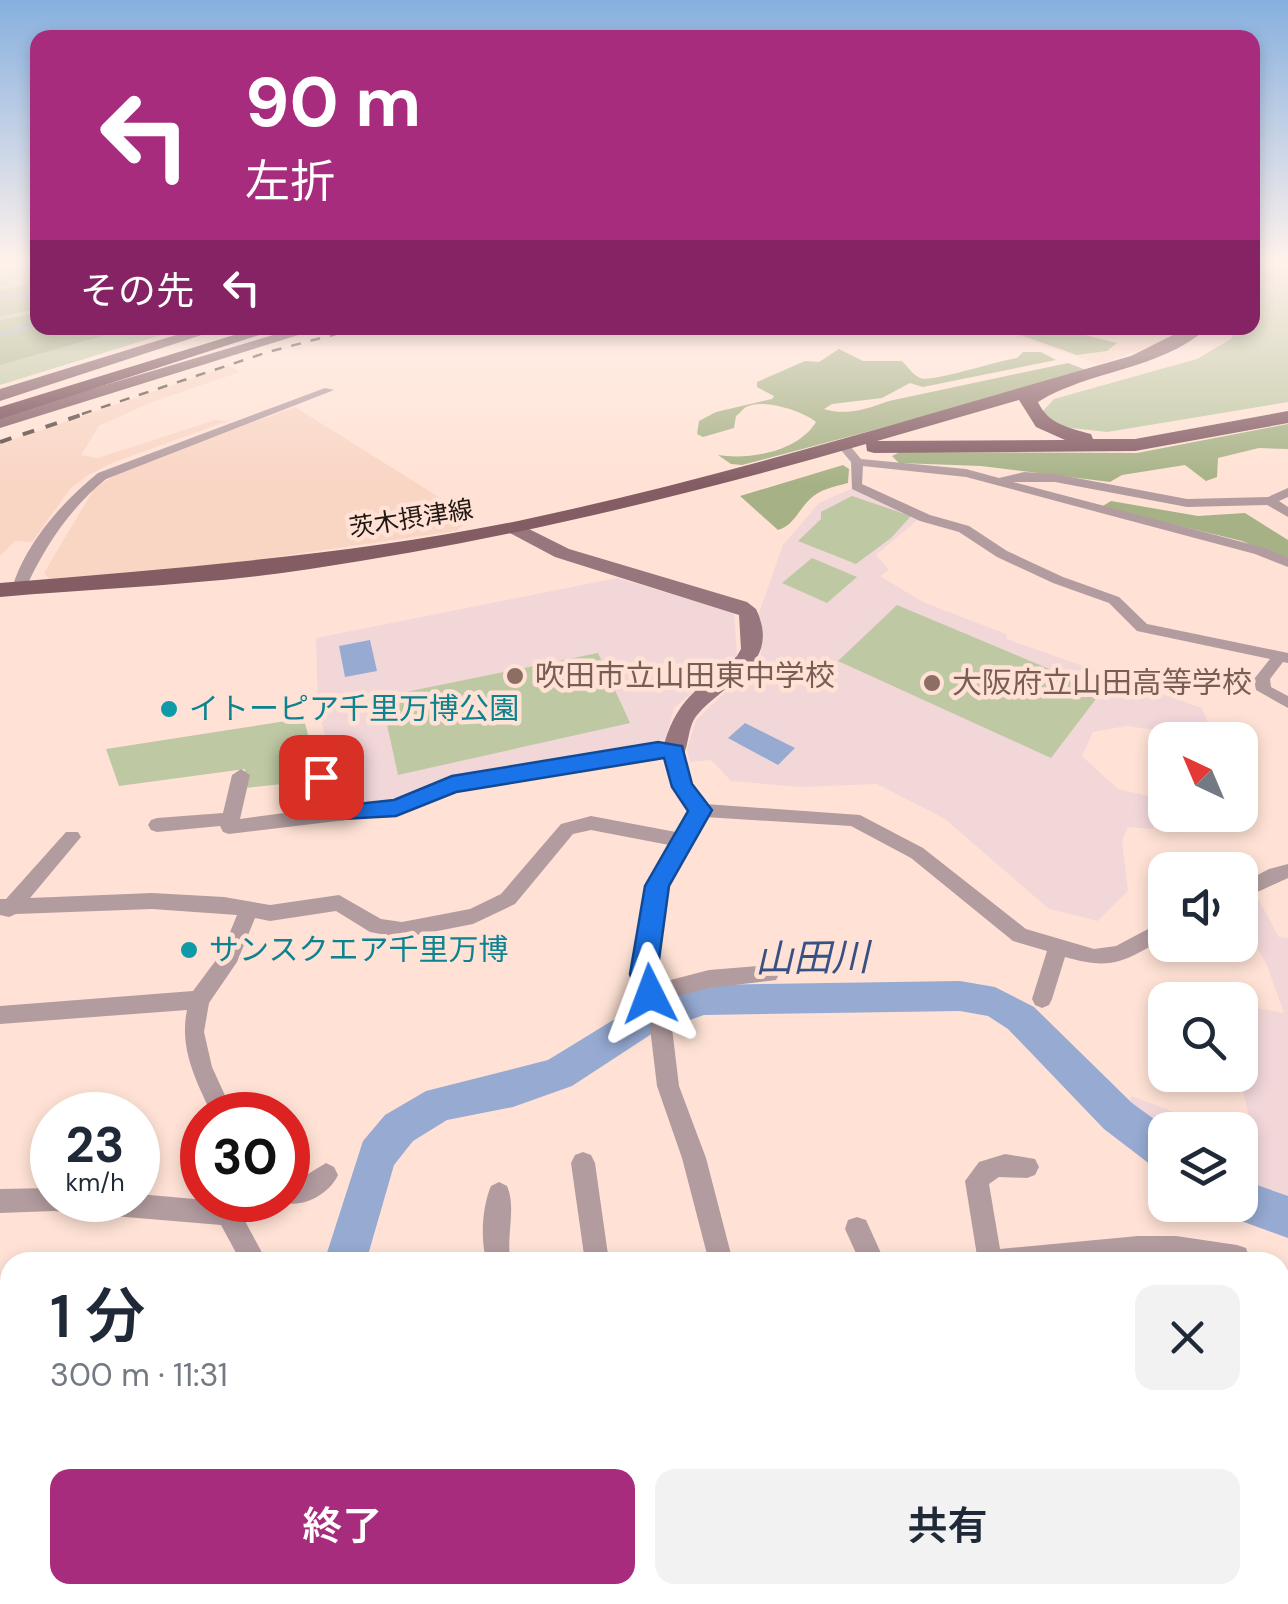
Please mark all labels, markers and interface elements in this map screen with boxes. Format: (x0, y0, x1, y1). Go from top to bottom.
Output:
text: 90 m (245, 57, 421, 148)
icon: left (80, 70, 210, 200)
text: 左折 (245, 152, 335, 211)
icon: left (214, 260, 269, 315)
text: その先 (80, 266, 194, 316)
street label: 茨木摂津線 (347, 492, 475, 545)
place label: 吹田市立山田東中学校 (535, 656, 835, 695)
place label: 大阪府立山田高等学校 (952, 663, 1252, 702)
marker: 吹田市立山田東中学校 (504, 665, 526, 687)
marker: 大阪府立山田高等学校 (921, 672, 943, 694)
place label: イトーピア千里万博公園 (189, 689, 519, 728)
marker: イトーピア千里万博公園 (158, 698, 180, 720)
north arrow (1148, 722, 1258, 832)
map controls (1148, 722, 1258, 1222)
pin (279, 735, 364, 820)
icon: arrive (294, 750, 349, 805)
button: sound (1148, 852, 1258, 962)
place label: サンスクエア千里万博 (209, 930, 508, 969)
water label: 山田川 (755, 932, 873, 984)
marker: サンスクエア千里万博 (178, 939, 200, 961)
position arrow (598, 942, 702, 1046)
button: search (1148, 982, 1258, 1092)
speed limit sign: 30 (180, 1092, 310, 1222)
text: 23 (66, 1112, 125, 1178)
button: layers (1148, 1112, 1258, 1222)
text: km/h (65, 1166, 125, 1199)
text: 1 分 (50, 1277, 146, 1356)
button: close (1135, 1285, 1240, 1390)
text: 300 m · 11:31 (50, 1354, 228, 1396)
button: 終了 (50, 1469, 635, 1584)
button: 共有 (655, 1469, 1240, 1584)

